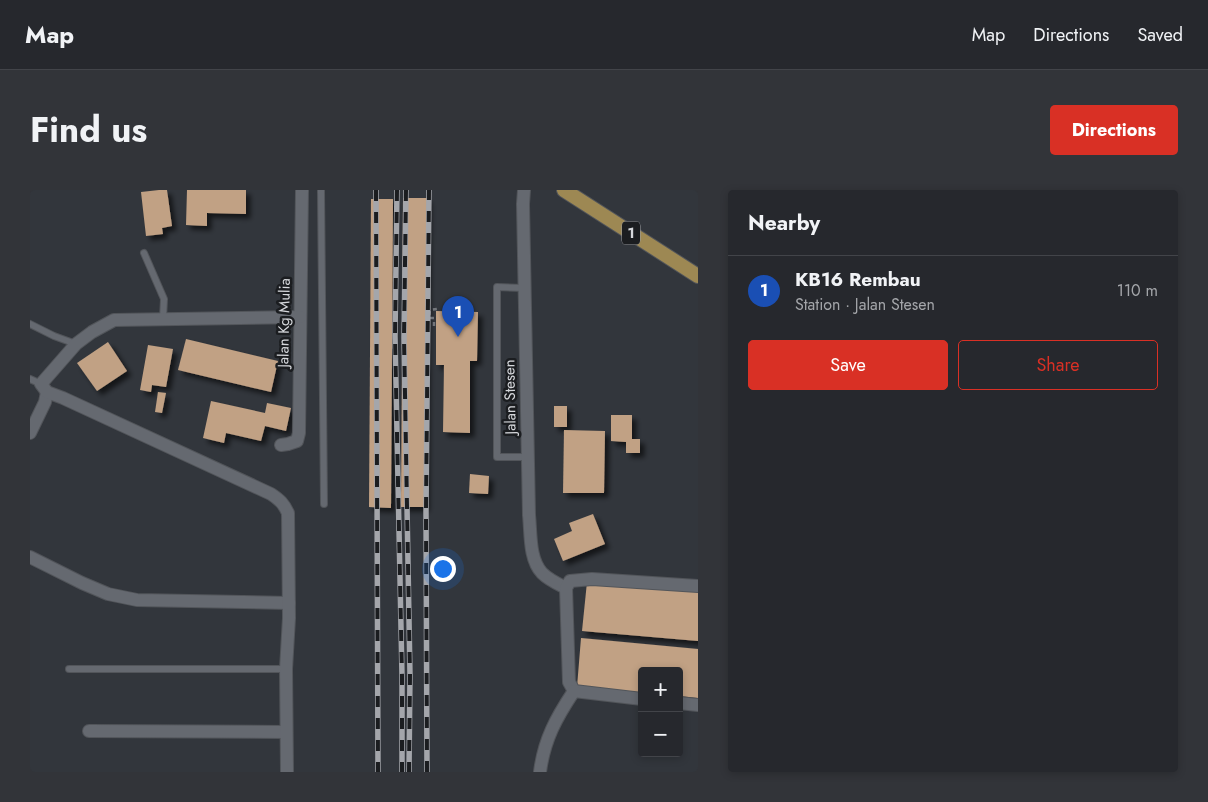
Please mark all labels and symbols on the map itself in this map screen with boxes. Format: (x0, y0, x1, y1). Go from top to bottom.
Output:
road number: 1 (622, 222, 640, 244)
street label: Jalan Kg Mulia (272, 278, 296, 370)
pin: 1 (442, 296, 474, 337)
street label: Jalan Stesen (498, 359, 522, 437)
your location (430, 556, 456, 582)

